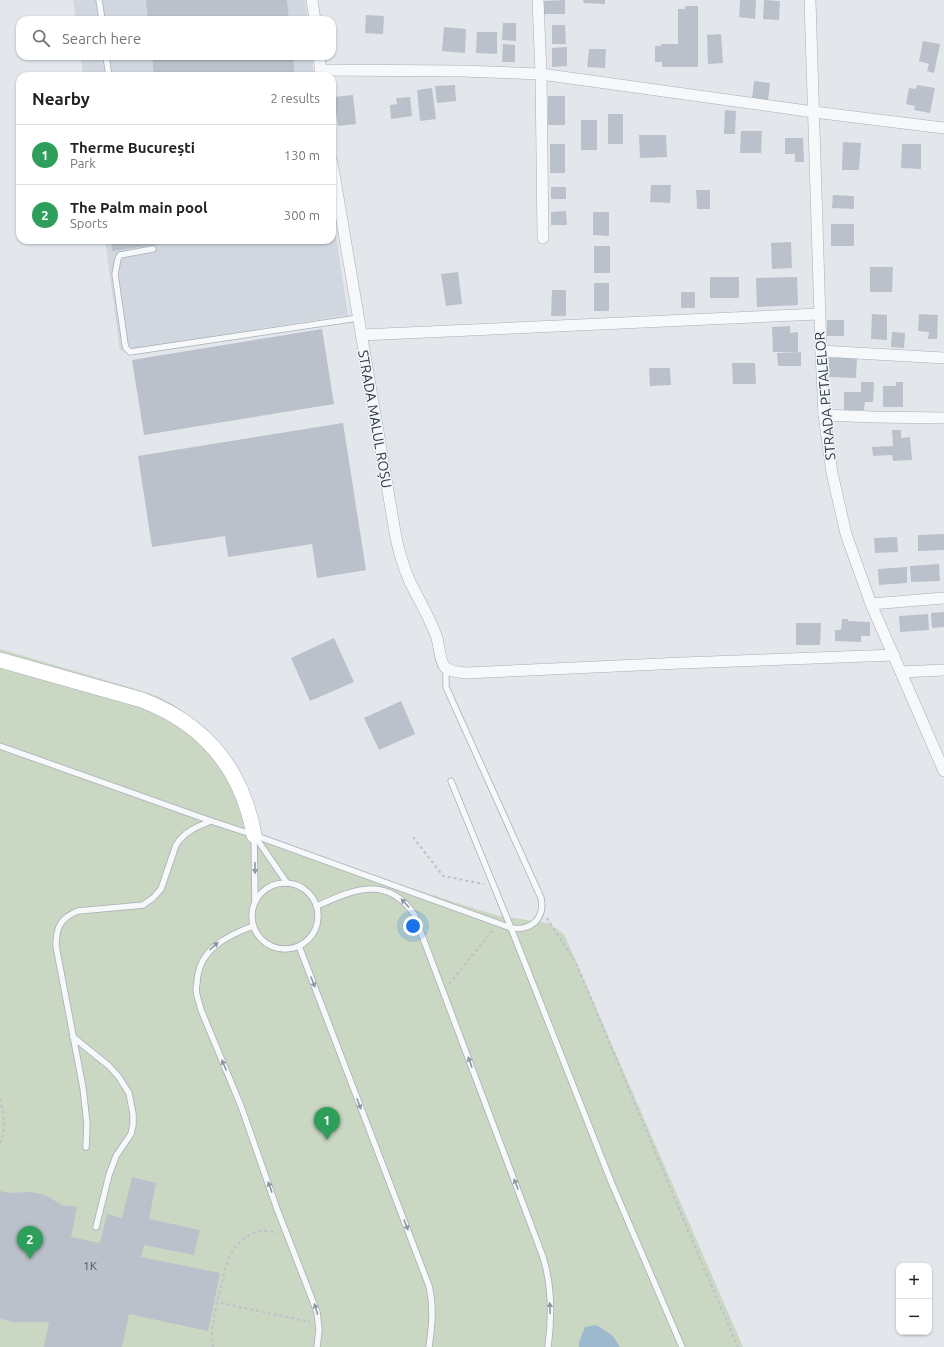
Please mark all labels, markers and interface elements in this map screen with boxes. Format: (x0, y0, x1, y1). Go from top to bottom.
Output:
search box (16, 16, 336, 60)
icon: search (30, 27, 52, 49)
text: Search here (62, 30, 141, 47)
text: Nearby (32, 89, 90, 108)
text: 2 results (270, 91, 320, 105)
text: Therme București (70, 139, 195, 156)
text: 1 (41, 148, 49, 162)
text: 130 m (284, 148, 320, 162)
text: Park (70, 156, 96, 170)
text: The Palm main pool (70, 199, 208, 216)
text: 2 (41, 208, 49, 222)
text: 300 m (284, 208, 320, 222)
text: Sports (70, 216, 108, 230)
street label: STRADA PETALELOR (811, 331, 839, 461)
street label: STRADA MALUL ROȘU (355, 349, 395, 489)
one-way arrow (251, 862, 258, 874)
one-way arrow (401, 899, 410, 908)
your location (403, 916, 423, 936)
one-way arrow (209, 941, 219, 951)
one-way arrow (311, 977, 317, 989)
one-way arrow (467, 1056, 473, 1068)
one-way arrow (221, 1060, 227, 1071)
one-way arrow (357, 1098, 363, 1110)
pin: 1 (314, 1107, 340, 1140)
one-way arrow (513, 1177, 519, 1189)
one-way arrow (266, 1181, 272, 1193)
one-way arrow (403, 1220, 409, 1232)
pin: 2 (17, 1226, 43, 1259)
house number: 1K (83, 1259, 98, 1272)
map controls (896, 1263, 932, 1335)
button: + (896, 1263, 932, 1299)
button: − (896, 1299, 932, 1335)
one-way arrow (313, 1302, 319, 1314)
one-way arrow (547, 1302, 554, 1314)

